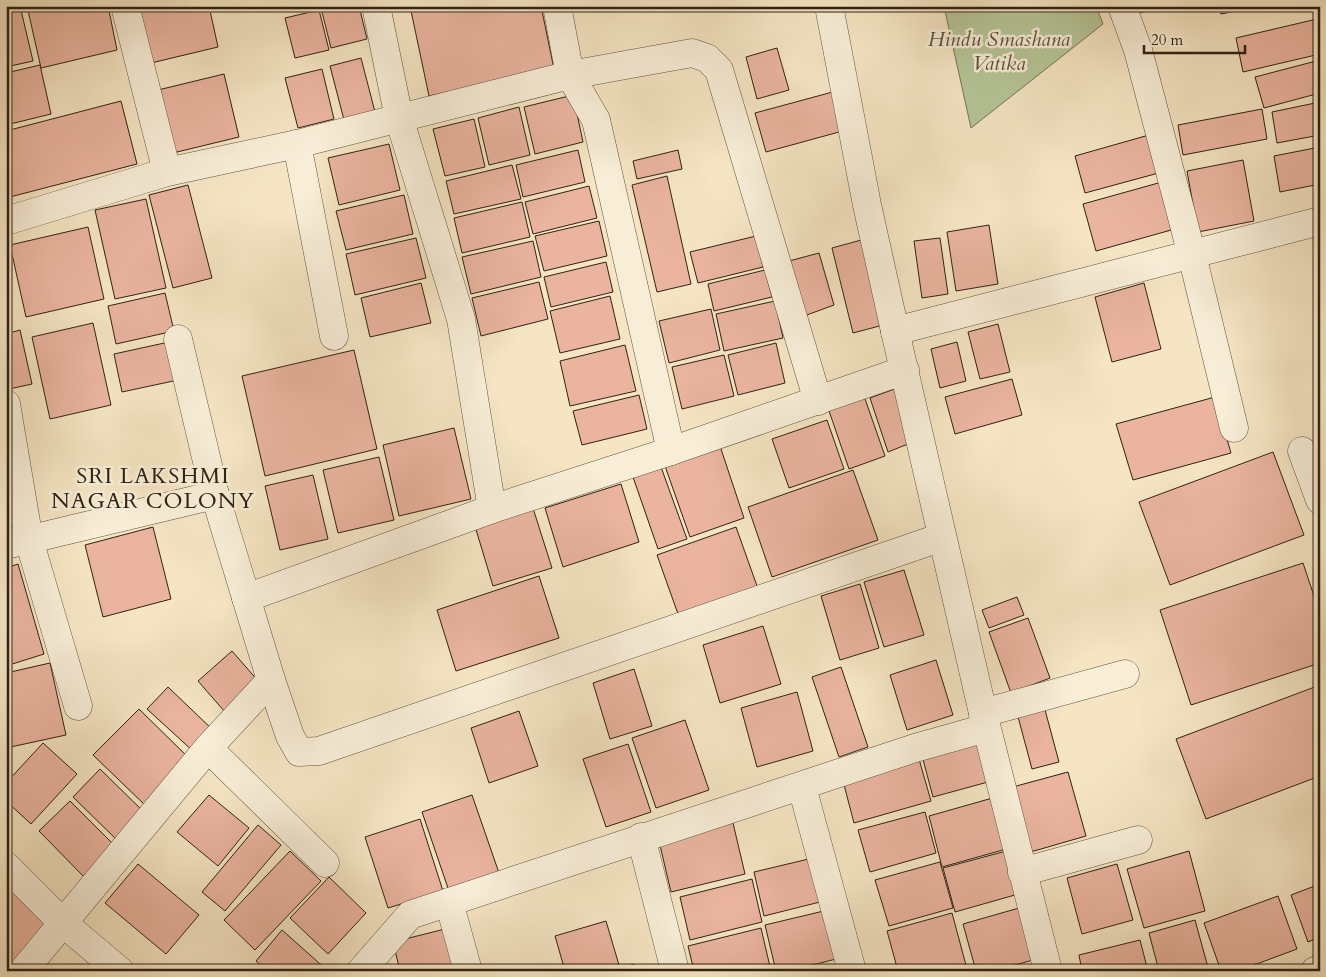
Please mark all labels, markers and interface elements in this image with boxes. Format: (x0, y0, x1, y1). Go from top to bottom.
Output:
scale bar (1144, 22, 1245, 54)
park label: Hindu Smashana Vatika (928, 25, 1070, 78)
text: 20 m (1151, 30, 1183, 50)
district label: SRI LAKSHMI NAGAR COLONY (51, 461, 255, 516)

